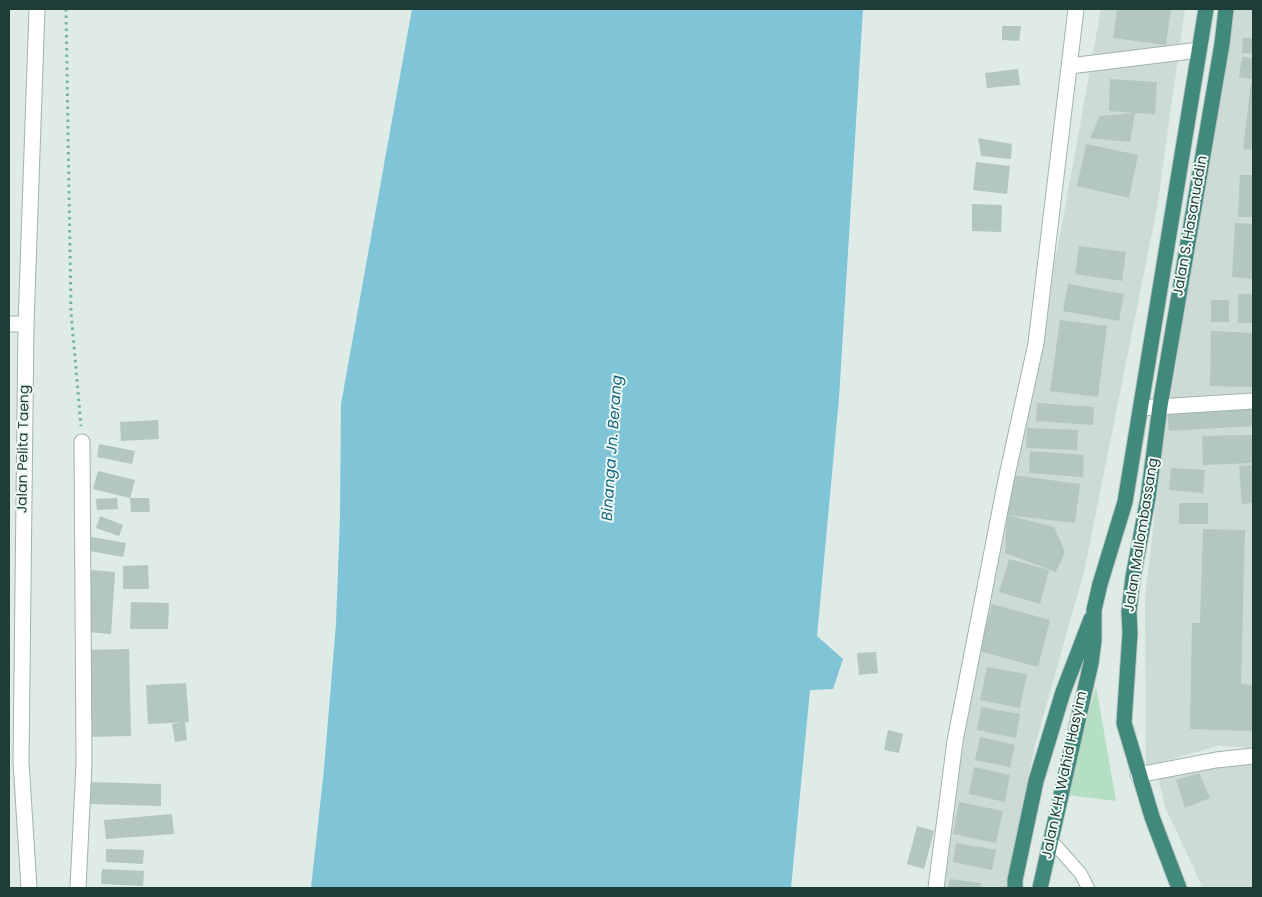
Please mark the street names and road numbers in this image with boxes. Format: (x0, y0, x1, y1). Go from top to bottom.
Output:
street label: Jalan S. Hasanuddin (1170, 154, 1212, 298)
street label: Jalan Pelita Taeng (14, 385, 34, 513)
street label: Jalan Mallombassang (1122, 457, 1162, 613)
street label: Jalan K.H. Wahid Hasyim (1039, 690, 1091, 860)

